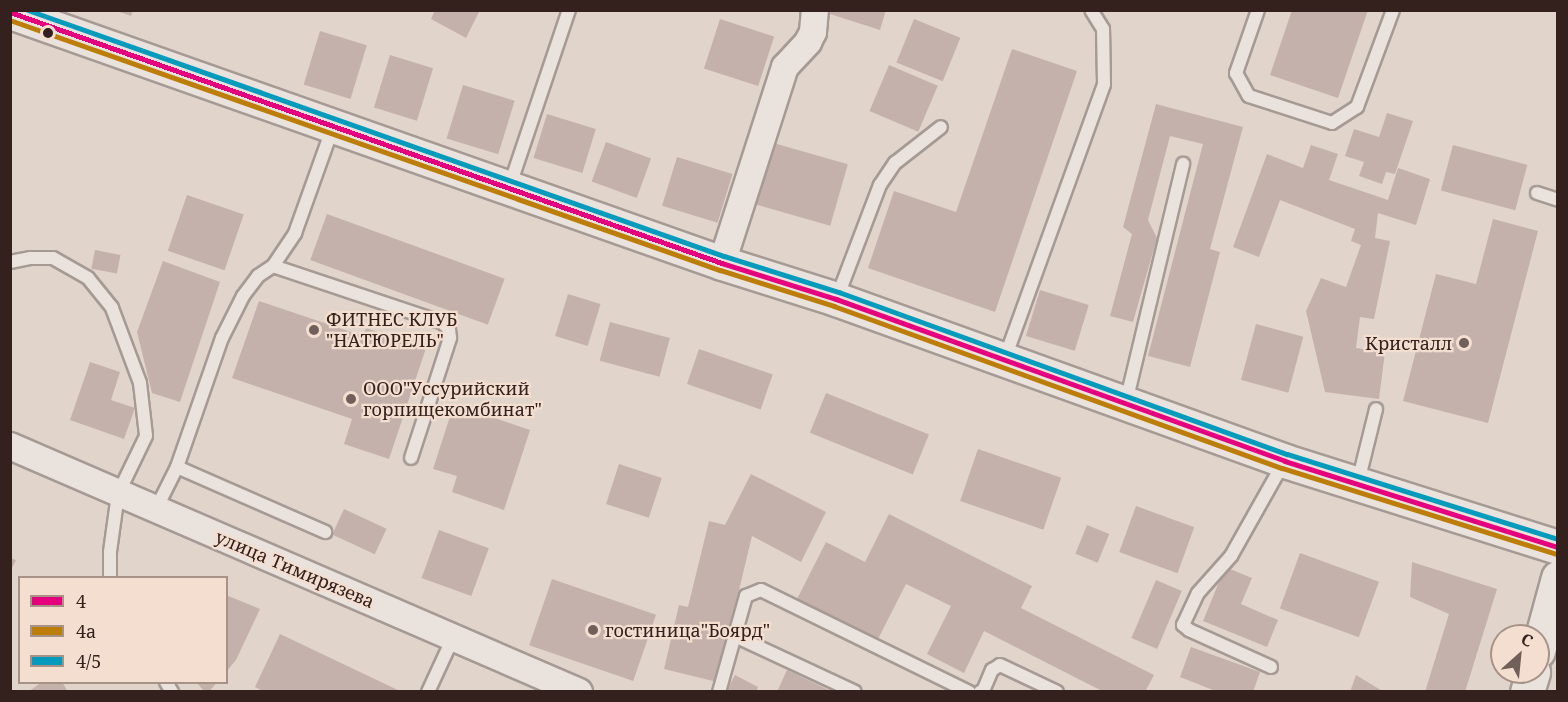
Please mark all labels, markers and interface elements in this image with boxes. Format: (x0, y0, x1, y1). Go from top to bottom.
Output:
unlabelled marker (42, 27, 54, 39)
place label: ФИТНЕС КЛУБ "НАТЮРЕЛЬ" (326, 309, 457, 352)
marker: ФИТНЕС КЛУБ "НАТЮРЕЛЬ" (307, 323, 321, 337)
place label: Кристалл (1365, 332, 1452, 354)
marker: Кристалл (1457, 336, 1471, 350)
place label: ООО"Уссурийский горпищекомбинат" (363, 378, 542, 420)
marker: ООО"Уссурийский горпищекомбинат" (344, 392, 358, 406)
street label: улица Тимирязева (212, 526, 378, 612)
legend (18, 576, 228, 684)
text: 4 (76, 589, 86, 613)
text: 4а (76, 619, 96, 643)
place label: гостиница"Боярд" (605, 619, 770, 641)
marker: гостиница"Боярд" (586, 623, 600, 637)
north arrow (1490, 624, 1550, 684)
text: С (1518, 628, 1537, 652)
text: 4/5 (76, 649, 101, 673)

